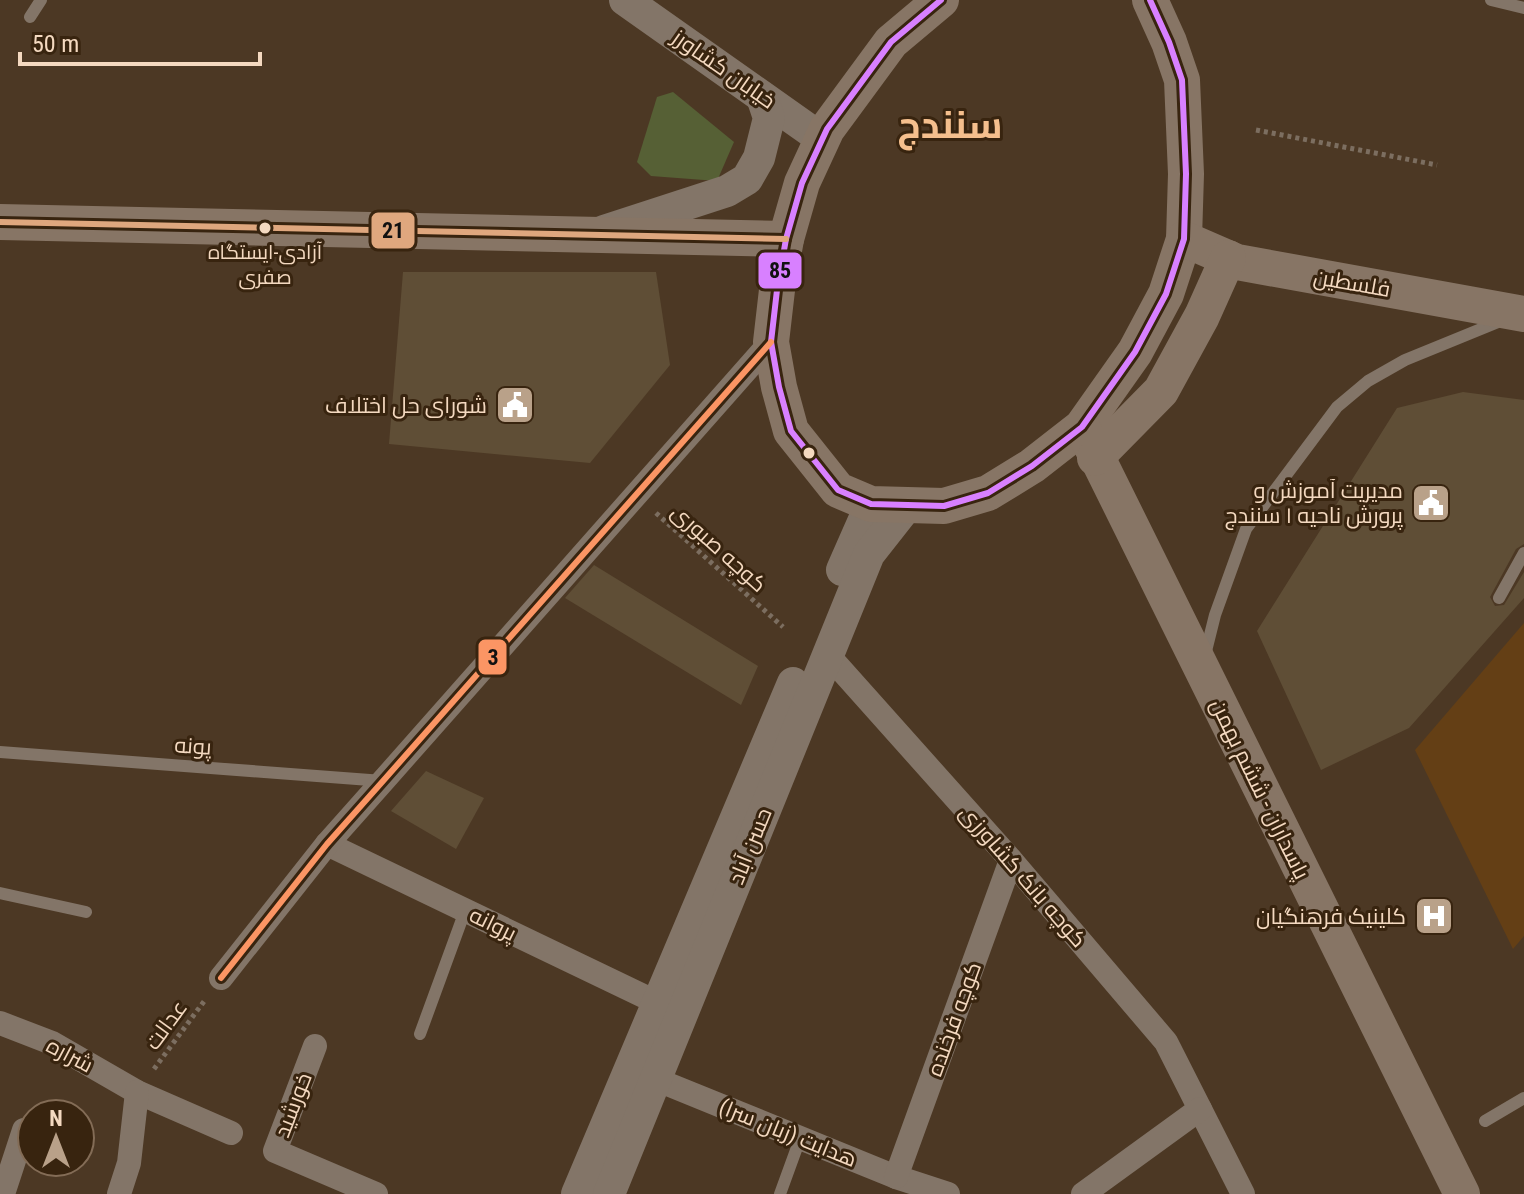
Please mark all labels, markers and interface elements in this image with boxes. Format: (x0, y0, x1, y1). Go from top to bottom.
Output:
scale bar (20, 16, 260, 66)
street label: خیابان کشاورز (666, 23, 780, 114)
text: 50 m (32, 30, 79, 58)
district label: سنندج (898, 103, 1002, 151)
line badge: 21 (370, 211, 416, 250)
text: 21 (382, 218, 404, 243)
marker: آزادی-ایستگاه صفری (257, 220, 273, 236)
place label: آزادی-ایستگاه صفری (208, 240, 323, 290)
line badge: 85 (757, 251, 803, 290)
text: 85 (769, 258, 791, 283)
street label: فلسطین (1312, 264, 1392, 303)
public building icon: شورای حل اختلاف (494, 384, 536, 426)
place label: شورای حل اختلاف (325, 393, 487, 419)
unlabelled marker (801, 445, 817, 461)
place label: مدیریت آموزش و پرورش ناحیه ۱ سنندج (1225, 478, 1403, 530)
public building icon: مدیریت آموزش و پرورش ناحیه ۱ سنندج (1410, 482, 1452, 524)
street label: کوچه صبوری (665, 499, 772, 599)
line badge: 3 (477, 638, 508, 676)
text: 3 (487, 645, 499, 670)
street label: پاسداران - ششم بهمن (1203, 695, 1315, 885)
street label: پونه (173, 732, 213, 762)
street label: کوچه بانک کشاورزی (953, 800, 1092, 953)
street label: حسن آباد (723, 804, 778, 888)
hospital icon: کلینیک فرهنگیان (1413, 895, 1455, 937)
street label: پروانه (465, 902, 521, 948)
place label: کلینیک فرهنگیان (1256, 904, 1406, 929)
street label: کوچه فرخنده (922, 958, 988, 1080)
street label: عدالت (140, 996, 192, 1054)
street label: شراره (43, 1032, 97, 1078)
street label: خورشید (269, 1069, 317, 1141)
street label: هدایت (زبان سرا) (715, 1094, 860, 1173)
north arrow (16, 1098, 96, 1178)
text: N (49, 1106, 63, 1131)

